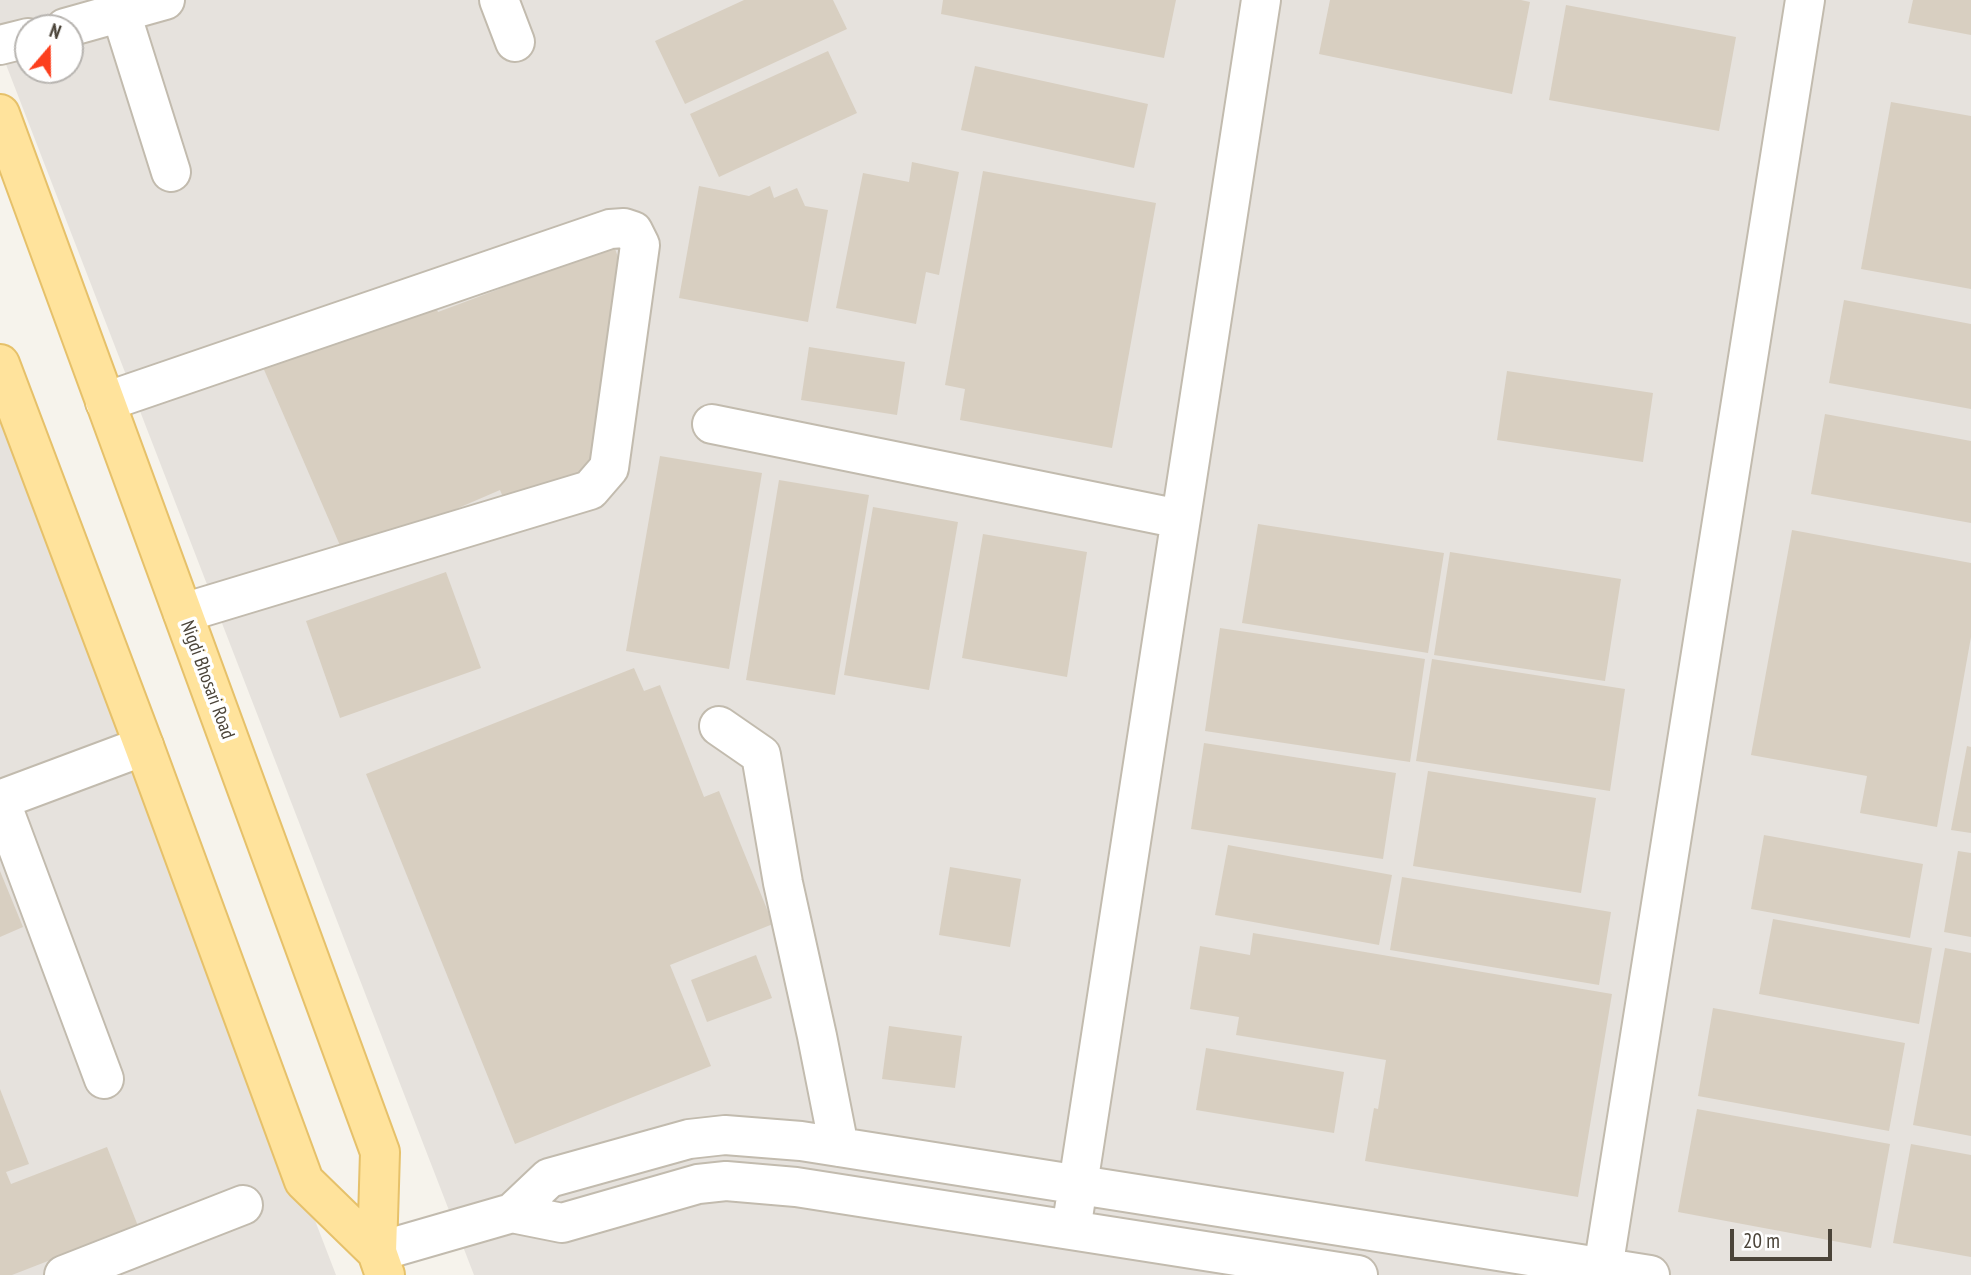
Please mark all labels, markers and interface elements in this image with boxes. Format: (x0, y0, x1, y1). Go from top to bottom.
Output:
north arrow (14, 14, 84, 84)
text: N (47, 18, 64, 44)
street label: Nigdi Bhosari Road (175, 618, 239, 742)
scale bar (1733, 1216, 1834, 1260)
text: 20 m (1743, 1227, 1780, 1254)

